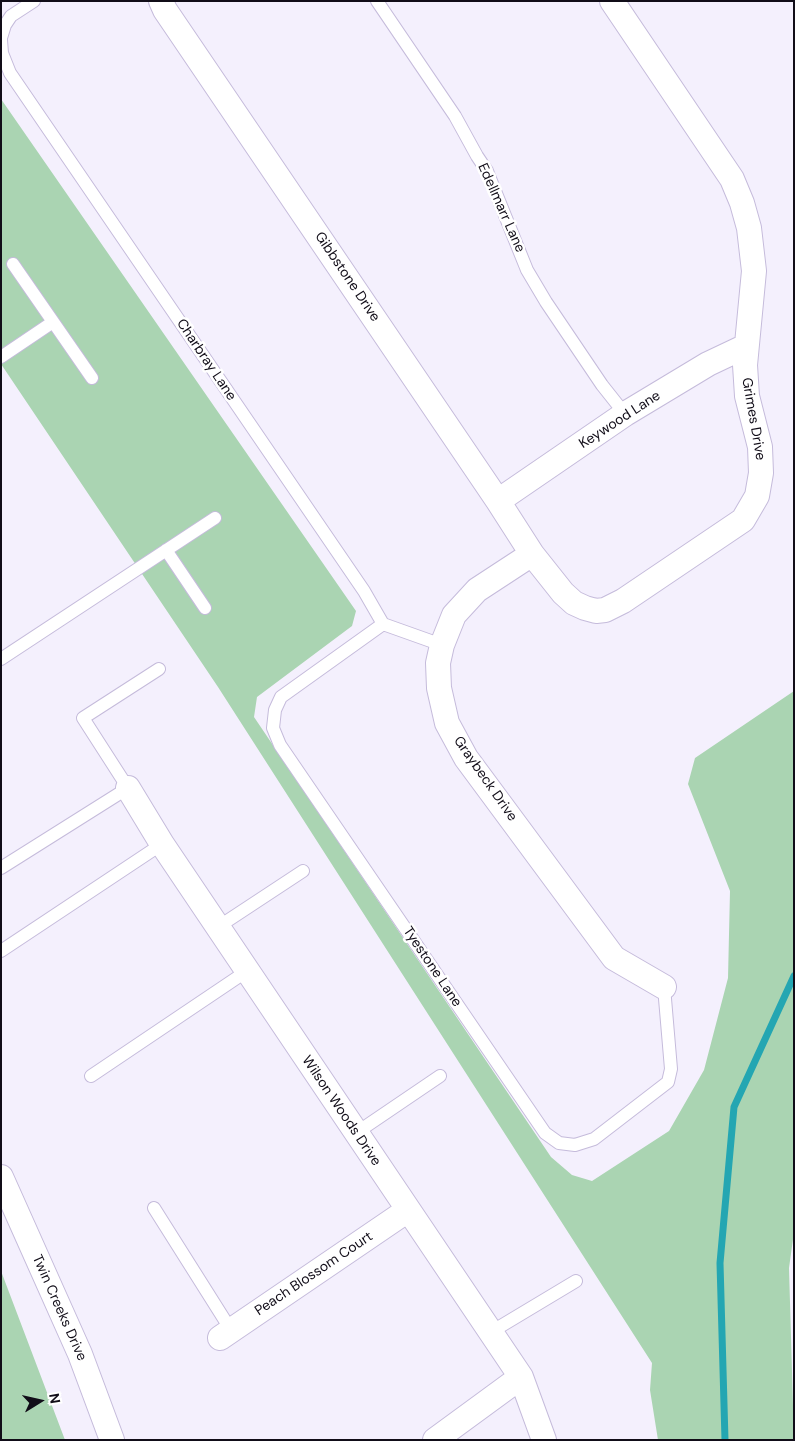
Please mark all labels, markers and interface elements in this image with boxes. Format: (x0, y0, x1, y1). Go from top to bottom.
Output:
street label: Edellmarr Lane (474, 161, 528, 255)
street label: Gibbstone Drive (311, 229, 383, 325)
street label: Charbray Lane (173, 316, 239, 404)
street label: Grimes Drive (737, 376, 769, 462)
street label: Keywood Lane (576, 387, 664, 453)
street label: Graybeck Drive (450, 733, 520, 825)
street label: Tyestone Lane (399, 924, 465, 1010)
street label: Wilson Woods Drive (298, 1053, 384, 1169)
street label: Peach Blossom Court (252, 1228, 376, 1320)
street label: Twin Creeks Drive (28, 1252, 90, 1364)
north arrow (15, 1376, 65, 1426)
text: N (45, 1392, 65, 1405)

